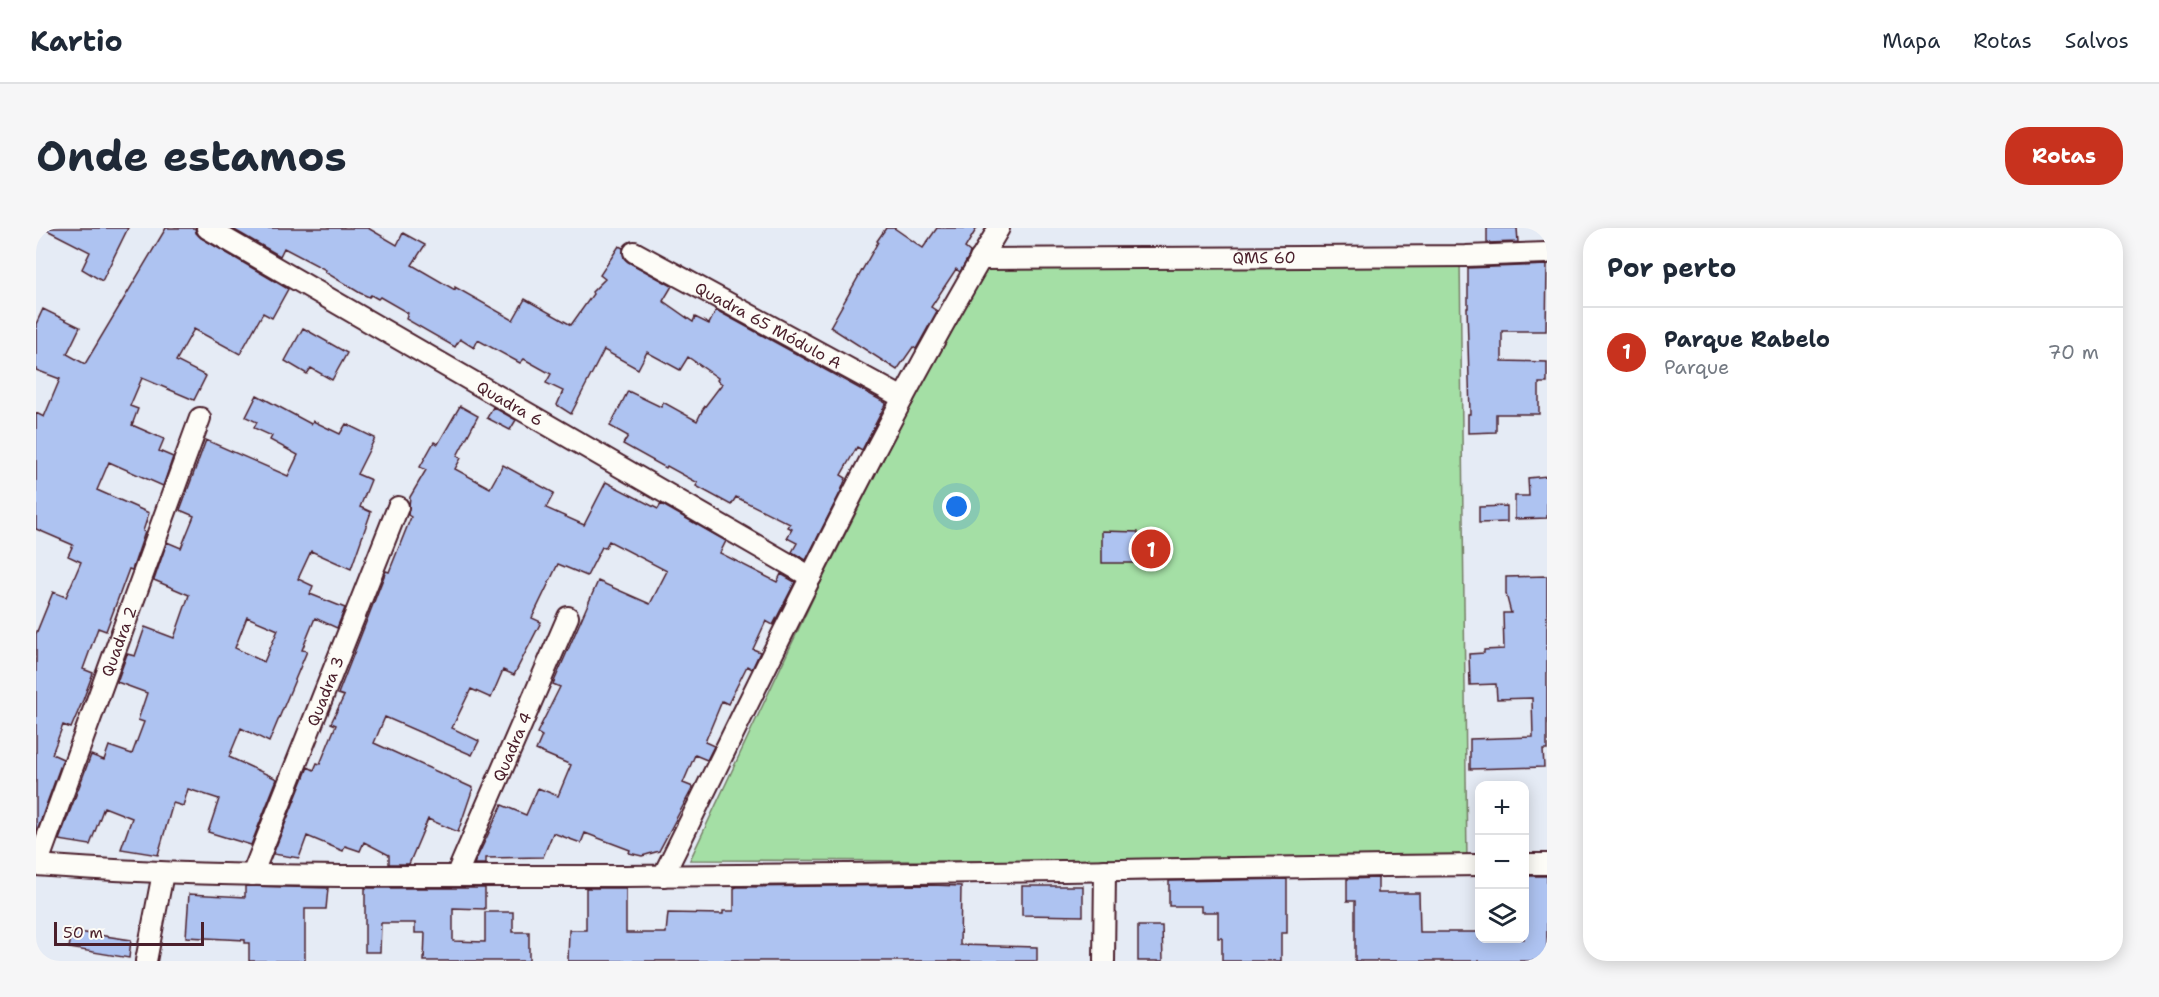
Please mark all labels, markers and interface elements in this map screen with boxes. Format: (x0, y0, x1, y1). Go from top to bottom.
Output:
text: Kartio (30, 22, 123, 60)
text: Mapa (1882, 27, 1940, 55)
text: Rotas (1973, 27, 2032, 55)
text: Salvos (2065, 27, 2129, 55)
button: Rotas (2005, 127, 2123, 185)
text: Onde estamos (36, 128, 347, 184)
street label: QMS 60 (1232, 247, 1296, 268)
text: Por perto (1607, 250, 1736, 285)
street label: Quadra 65 Módulo A (691, 277, 845, 374)
text: Parque Rabelo (1664, 325, 1830, 354)
text: 1 (1622, 339, 1631, 365)
text: 70 m (2047, 339, 2099, 365)
text: Parque (1664, 354, 1729, 380)
street label: Quadra 6 (473, 376, 547, 431)
your location (942, 492, 971, 521)
pin: 1 (1132, 526, 1170, 572)
street label: Quadra 2 (97, 603, 141, 680)
street label: Quadra 3 (302, 653, 349, 729)
street label: Quadra 4 (488, 709, 537, 785)
map controls (1475, 781, 1529, 943)
button: + (1475, 781, 1529, 835)
button: − (1475, 835, 1529, 889)
button: layers (1475, 889, 1529, 943)
scale bar (54, 919, 204, 946)
text: 50 m (63, 922, 103, 943)

